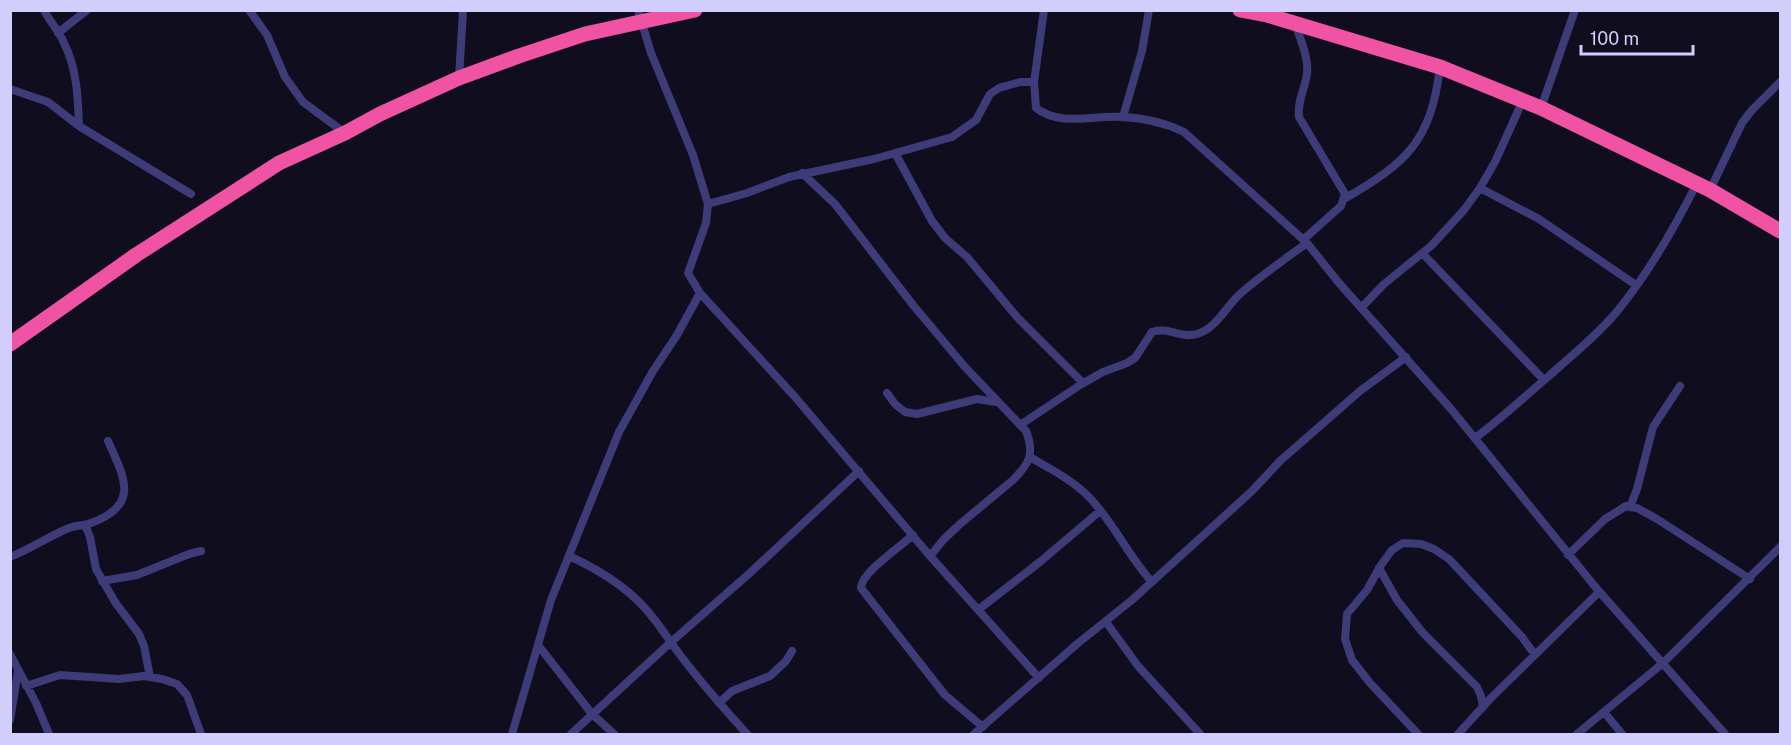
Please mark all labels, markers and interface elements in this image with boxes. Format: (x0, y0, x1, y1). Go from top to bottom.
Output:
scale bar (1581, 18, 1694, 56)
text: 100 m (1590, 28, 1639, 49)

